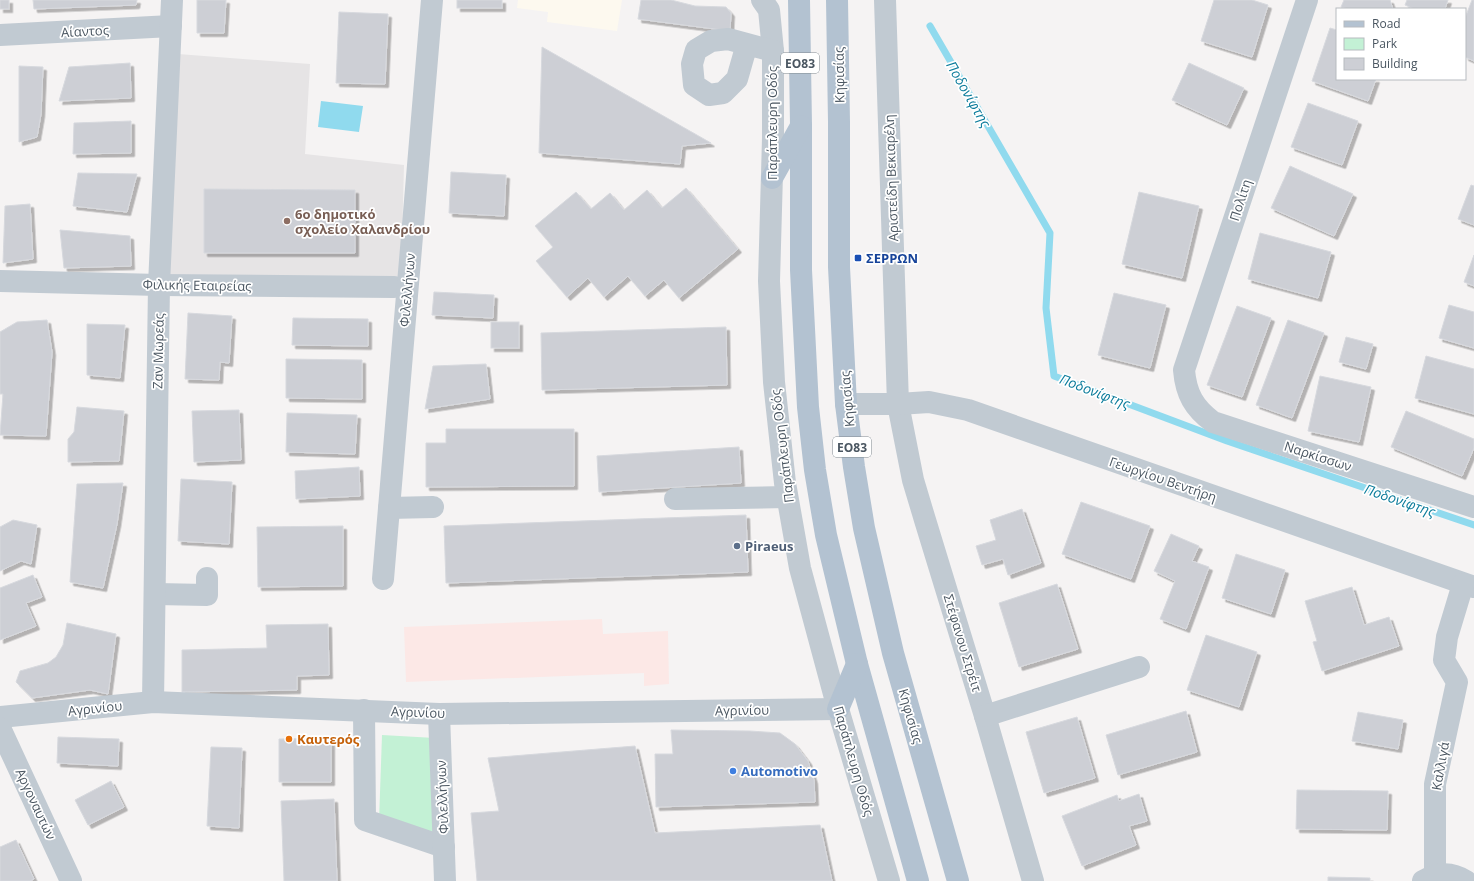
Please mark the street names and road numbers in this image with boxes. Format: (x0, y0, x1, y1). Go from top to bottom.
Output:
street label: Αίαντος (61, 21, 109, 41)
street label: Κηφισίας (830, 47, 848, 103)
road number: ΕΟ83 (781, 53, 819, 73)
street label: Παράπλευρη Οδός (763, 66, 781, 180)
street label: Αριστείδη Βεκιαρέλη (880, 114, 902, 242)
street label: Πολίτη (1225, 177, 1255, 223)
street label: Φιλελλήνων (395, 252, 419, 328)
street label: Φιλικής Εταιρείας (142, 275, 252, 295)
street label: Ζαν Μωρεάς (148, 313, 168, 389)
street label: Κηφισίας (836, 370, 858, 428)
street label: Παράπλευρη Οδός (766, 388, 798, 504)
road number: ΕΟ83 (833, 437, 871, 457)
street label: Ναρκίσσων (1282, 437, 1354, 475)
street label: Γεωργίου Βεντήρη (1107, 452, 1219, 506)
street label: Στέφανου Στρέιτ (940, 592, 986, 694)
street label: Κηφισίας (895, 686, 927, 746)
street label: Αγρινίου (67, 696, 123, 720)
street label: Αγρινίου (715, 701, 769, 719)
street label: Αγρινίου (391, 702, 446, 722)
street label: Παράπλευρη Οδός (830, 704, 878, 818)
street label: Καλλιγά (1427, 740, 1453, 792)
street label: Φιλελλήνων (432, 760, 452, 834)
street label: Αργοναυτών (12, 765, 60, 843)

